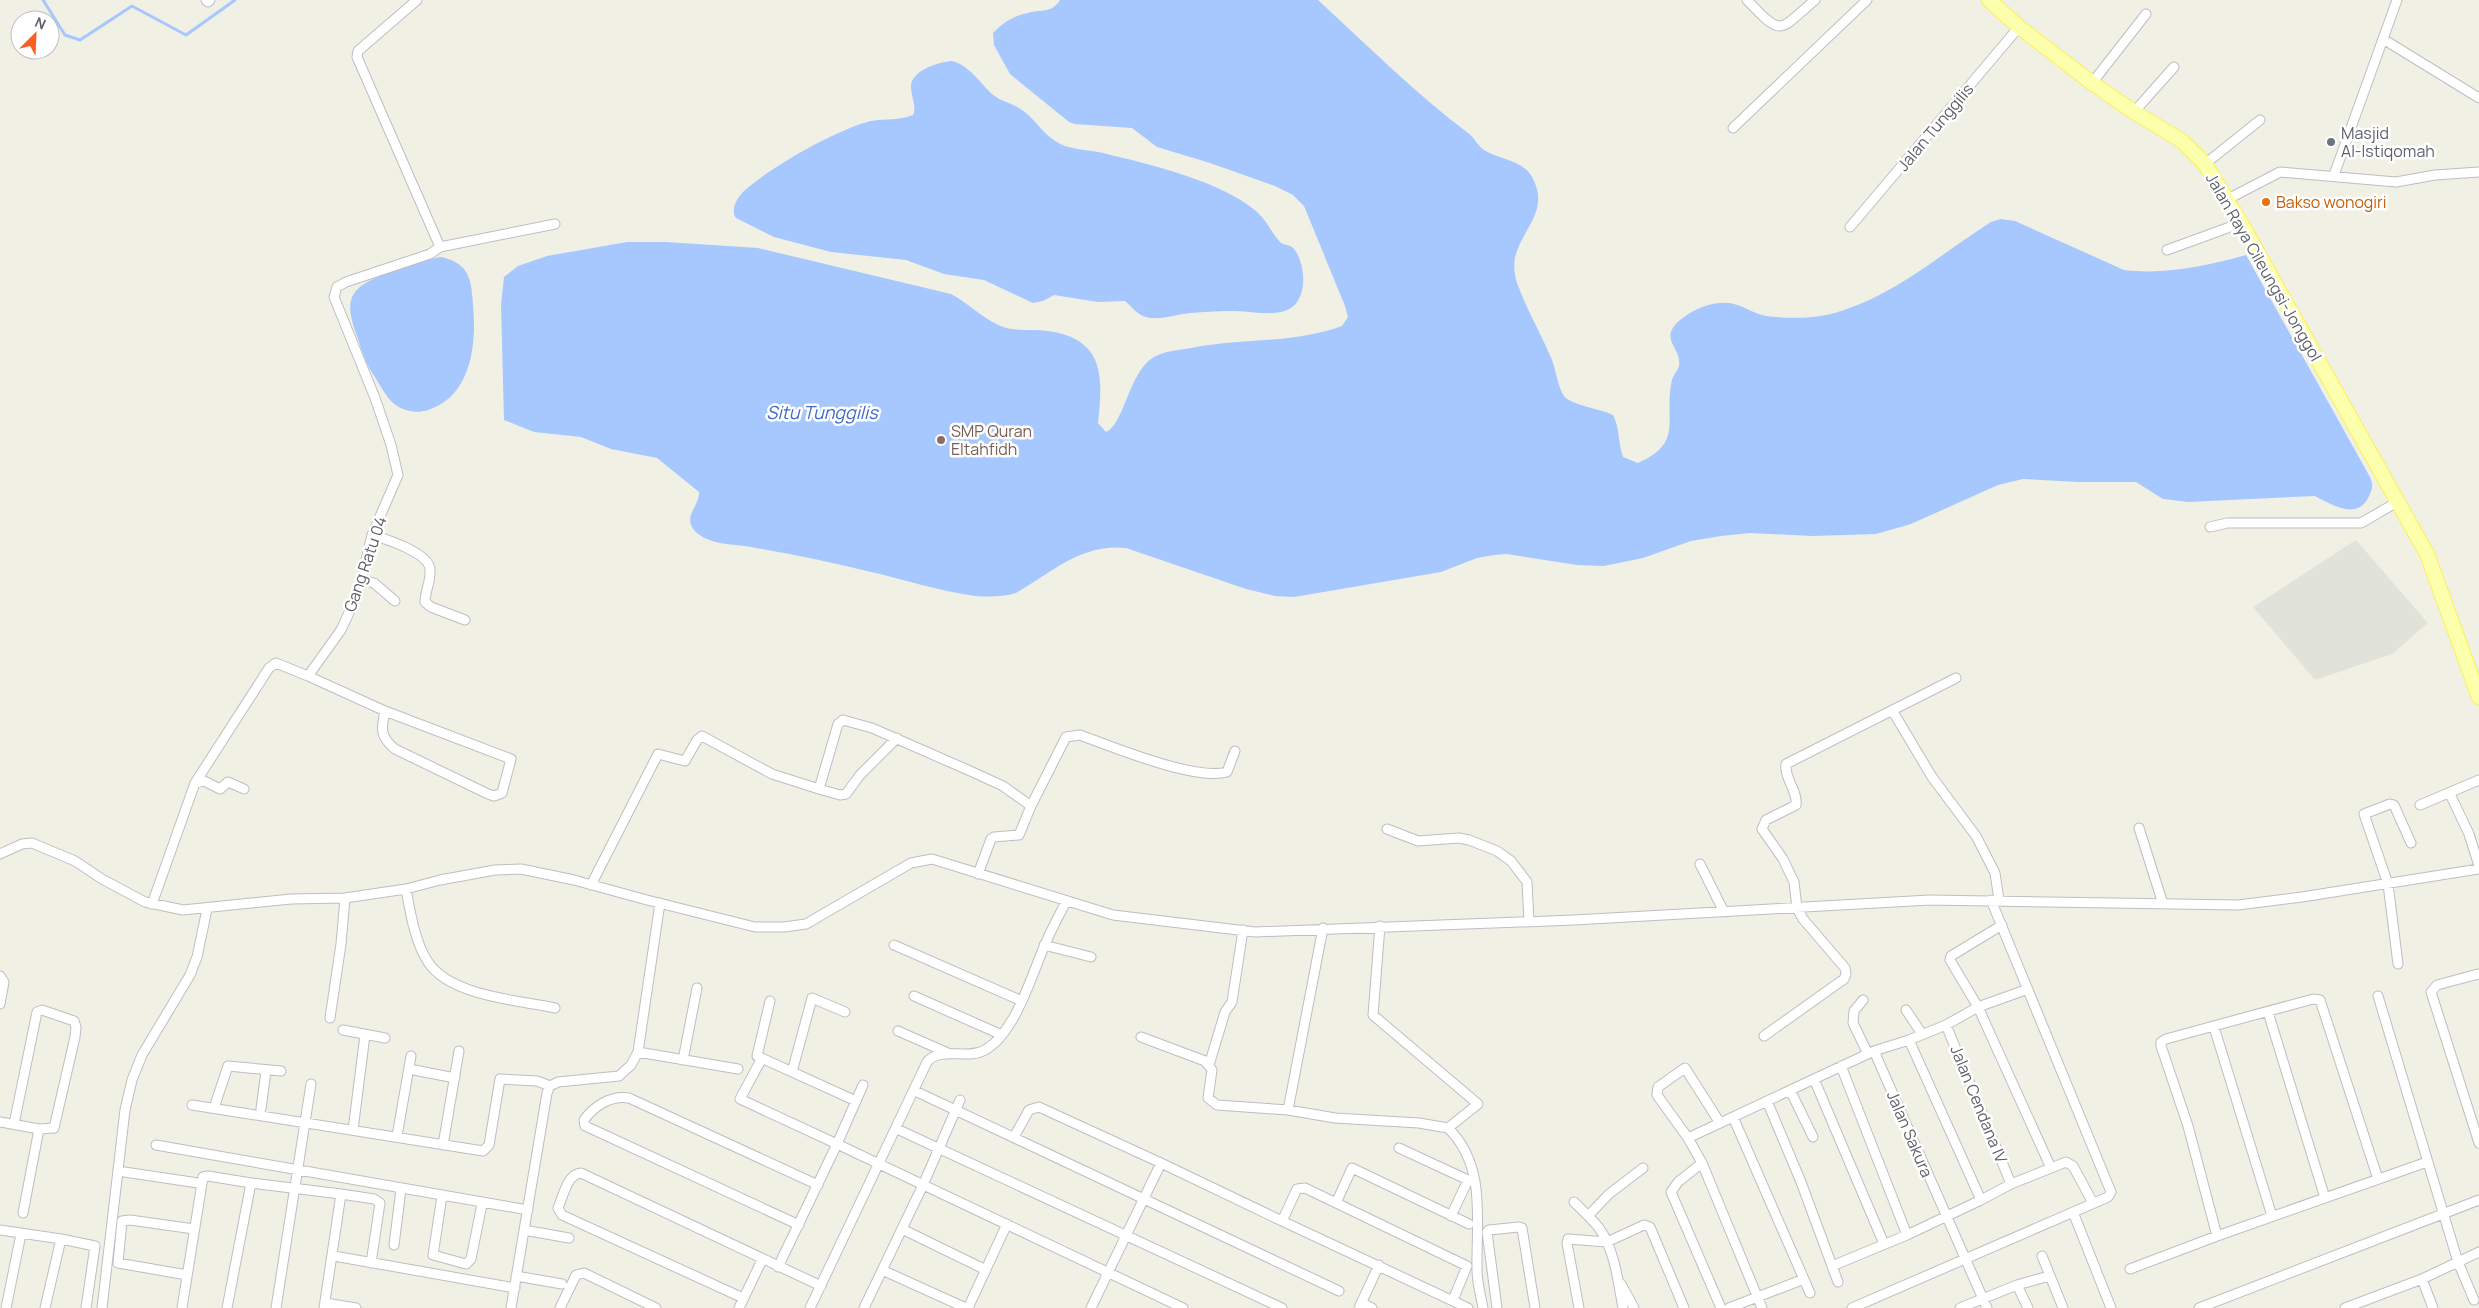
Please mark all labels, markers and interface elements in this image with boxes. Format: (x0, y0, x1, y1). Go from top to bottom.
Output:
north arrow (10, 10, 60, 60)
text: N (32, 12, 49, 33)
street label: Jalan Tunggilis (1892, 79, 1978, 175)
place label: Masjid Al-Istiqomah (2341, 122, 2435, 162)
marker: Masjid Al-Istiqomah (2325, 136, 2337, 148)
street label: Jalan Raya Cileungsi-Jonggol (2201, 169, 2327, 365)
place label: Bakso wonogiri (2276, 191, 2387, 213)
marker: Bakso wonogiri (2260, 196, 2272, 208)
water label: Situ Tunggilis (766, 400, 879, 424)
place label: SMP Quran Eltahfidh (951, 420, 1032, 460)
marker: SMP Quran Eltahfidh (935, 434, 947, 446)
street label: Gang Ratu 04 (338, 513, 392, 615)
street label: Jalan Cendana IV (1945, 1042, 2013, 1166)
street label: Jalan Sakura (1882, 1087, 1938, 1181)

